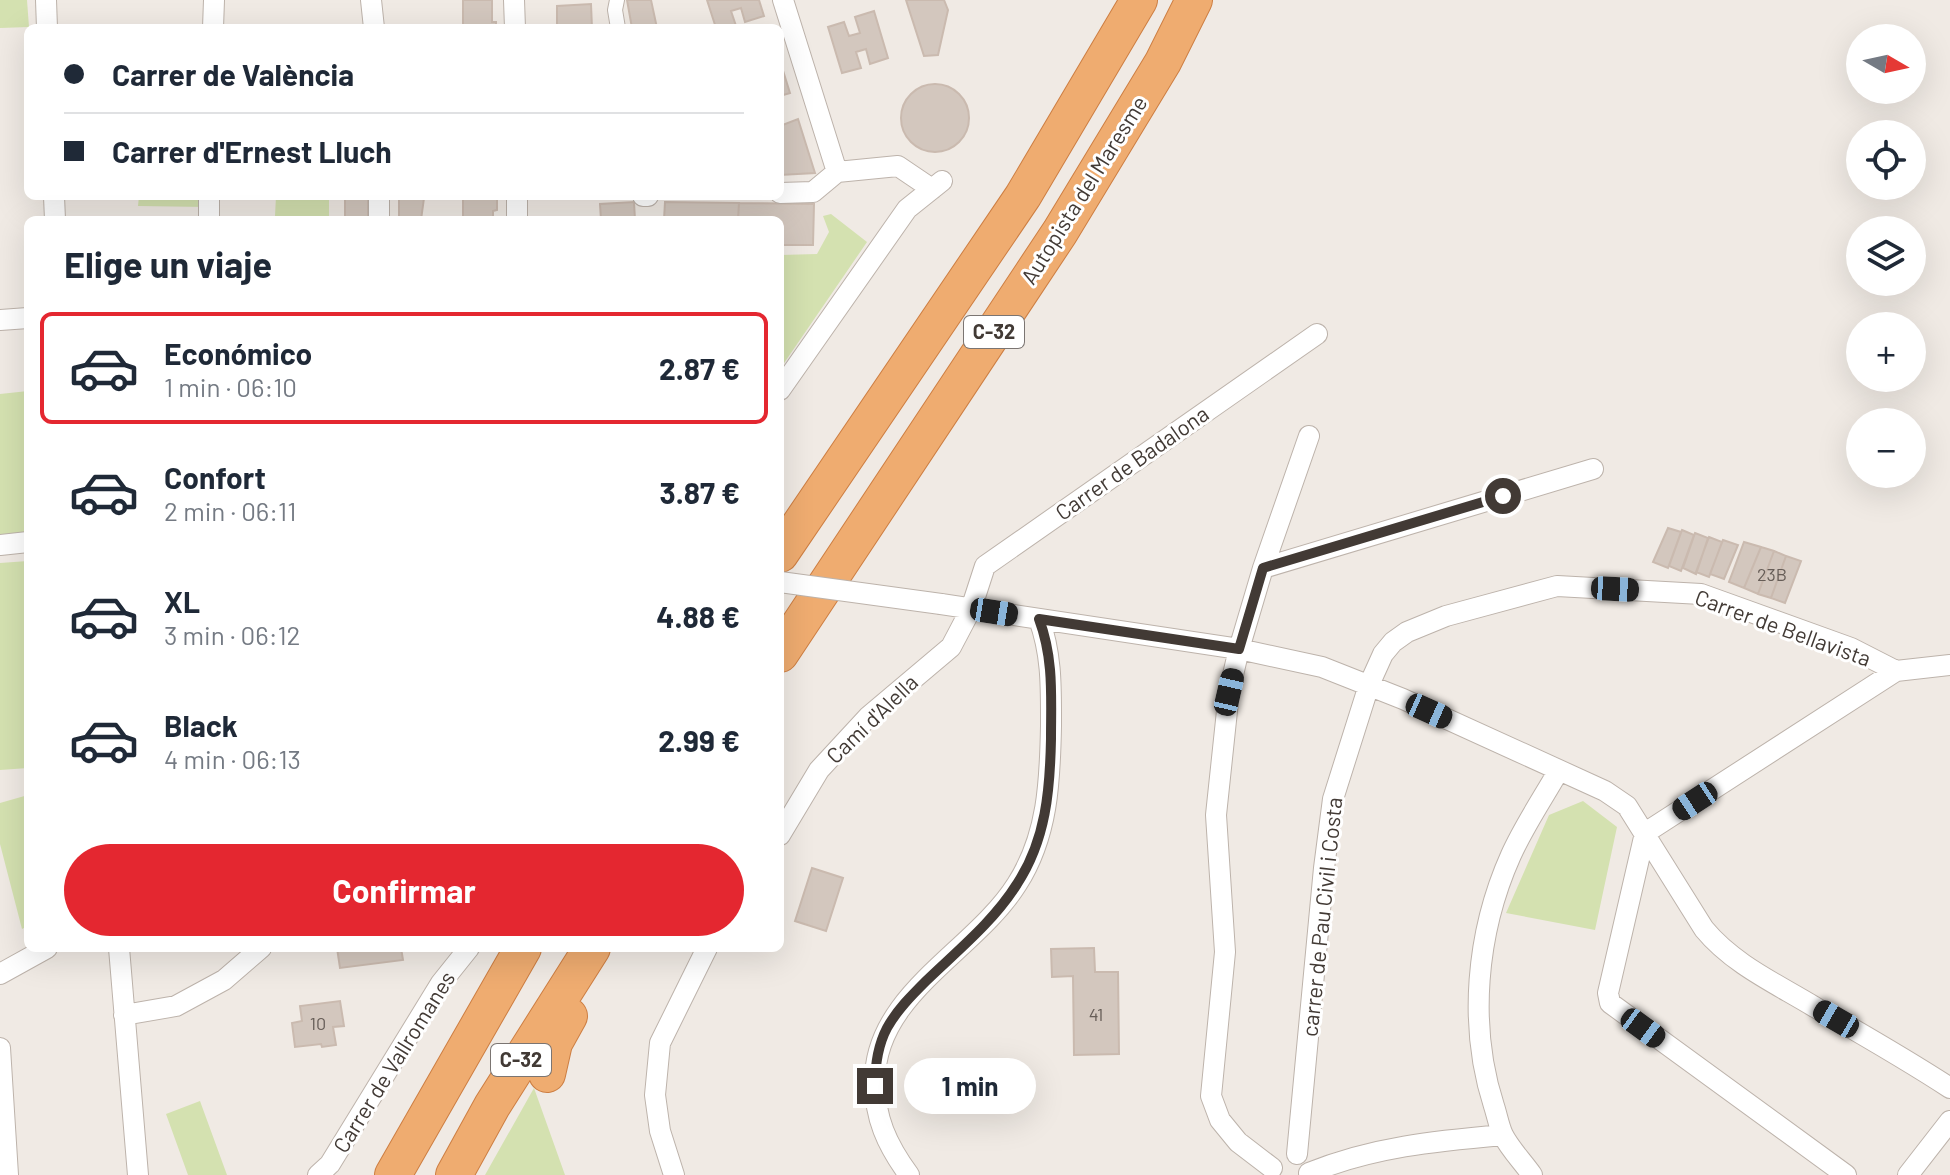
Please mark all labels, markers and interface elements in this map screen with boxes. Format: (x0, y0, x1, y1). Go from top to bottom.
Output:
north arrow (1846, 24, 1926, 104)
map controls (1846, 24, 1926, 488)
text: Carrer de València (112, 56, 354, 92)
street label: Autopista del Maresme (1015, 91, 1152, 288)
button: locate (1846, 120, 1926, 200)
text: Carrer d'Ernest Lluch (112, 133, 392, 169)
button: layers (1846, 216, 1926, 296)
text: Elige un viaje (64, 242, 272, 285)
button: + (1846, 312, 1926, 392)
road number: C-32 (964, 316, 1024, 348)
icon: car (68, 332, 140, 404)
text: Económico (164, 335, 312, 371)
text: 2.87 € (659, 350, 740, 386)
text: 1 min · 06:10 (164, 371, 297, 402)
street label: Carrer de Badalona (1050, 400, 1213, 525)
button: − (1846, 408, 1926, 488)
icon: car (68, 456, 140, 528)
text: Confort (164, 459, 266, 495)
text: 3.87 € (660, 474, 740, 510)
route start (1485, 478, 1521, 514)
text: 2 min · 06:11 (164, 495, 296, 526)
house number: 23B (1757, 563, 1787, 585)
car (1590, 576, 1640, 602)
icon: car (68, 580, 140, 652)
text: XL (164, 583, 200, 619)
street label: Carrer de Bellavista (1692, 583, 1875, 671)
car (968, 596, 1020, 628)
text: 4.88 € (656, 598, 740, 634)
text: 3 min · 06:12 (164, 619, 301, 650)
car (1212, 666, 1246, 718)
street label: Camí d'Alella (820, 668, 922, 768)
car (1402, 690, 1456, 732)
icon: car (68, 704, 140, 776)
text: Black (164, 707, 238, 743)
text: 2.99 € (658, 722, 740, 758)
text: 4 min · 06:13 (164, 743, 301, 774)
car (1668, 778, 1722, 824)
street label: carrer de Pau Civil i Costa (1295, 796, 1347, 1038)
button: Confirmar (64, 844, 744, 936)
street label: Carrer de Vallromanes (327, 966, 460, 1157)
car (1809, 997, 1863, 1041)
house number: 41 (1089, 1003, 1103, 1025)
car (1617, 1004, 1669, 1052)
house number: 10 (310, 1012, 326, 1034)
road number: C-32 (491, 1044, 551, 1076)
callout: 1 min (903, 1058, 1035, 1114)
route end (857, 1068, 893, 1104)
text: 1 min (942, 1070, 998, 1101)

